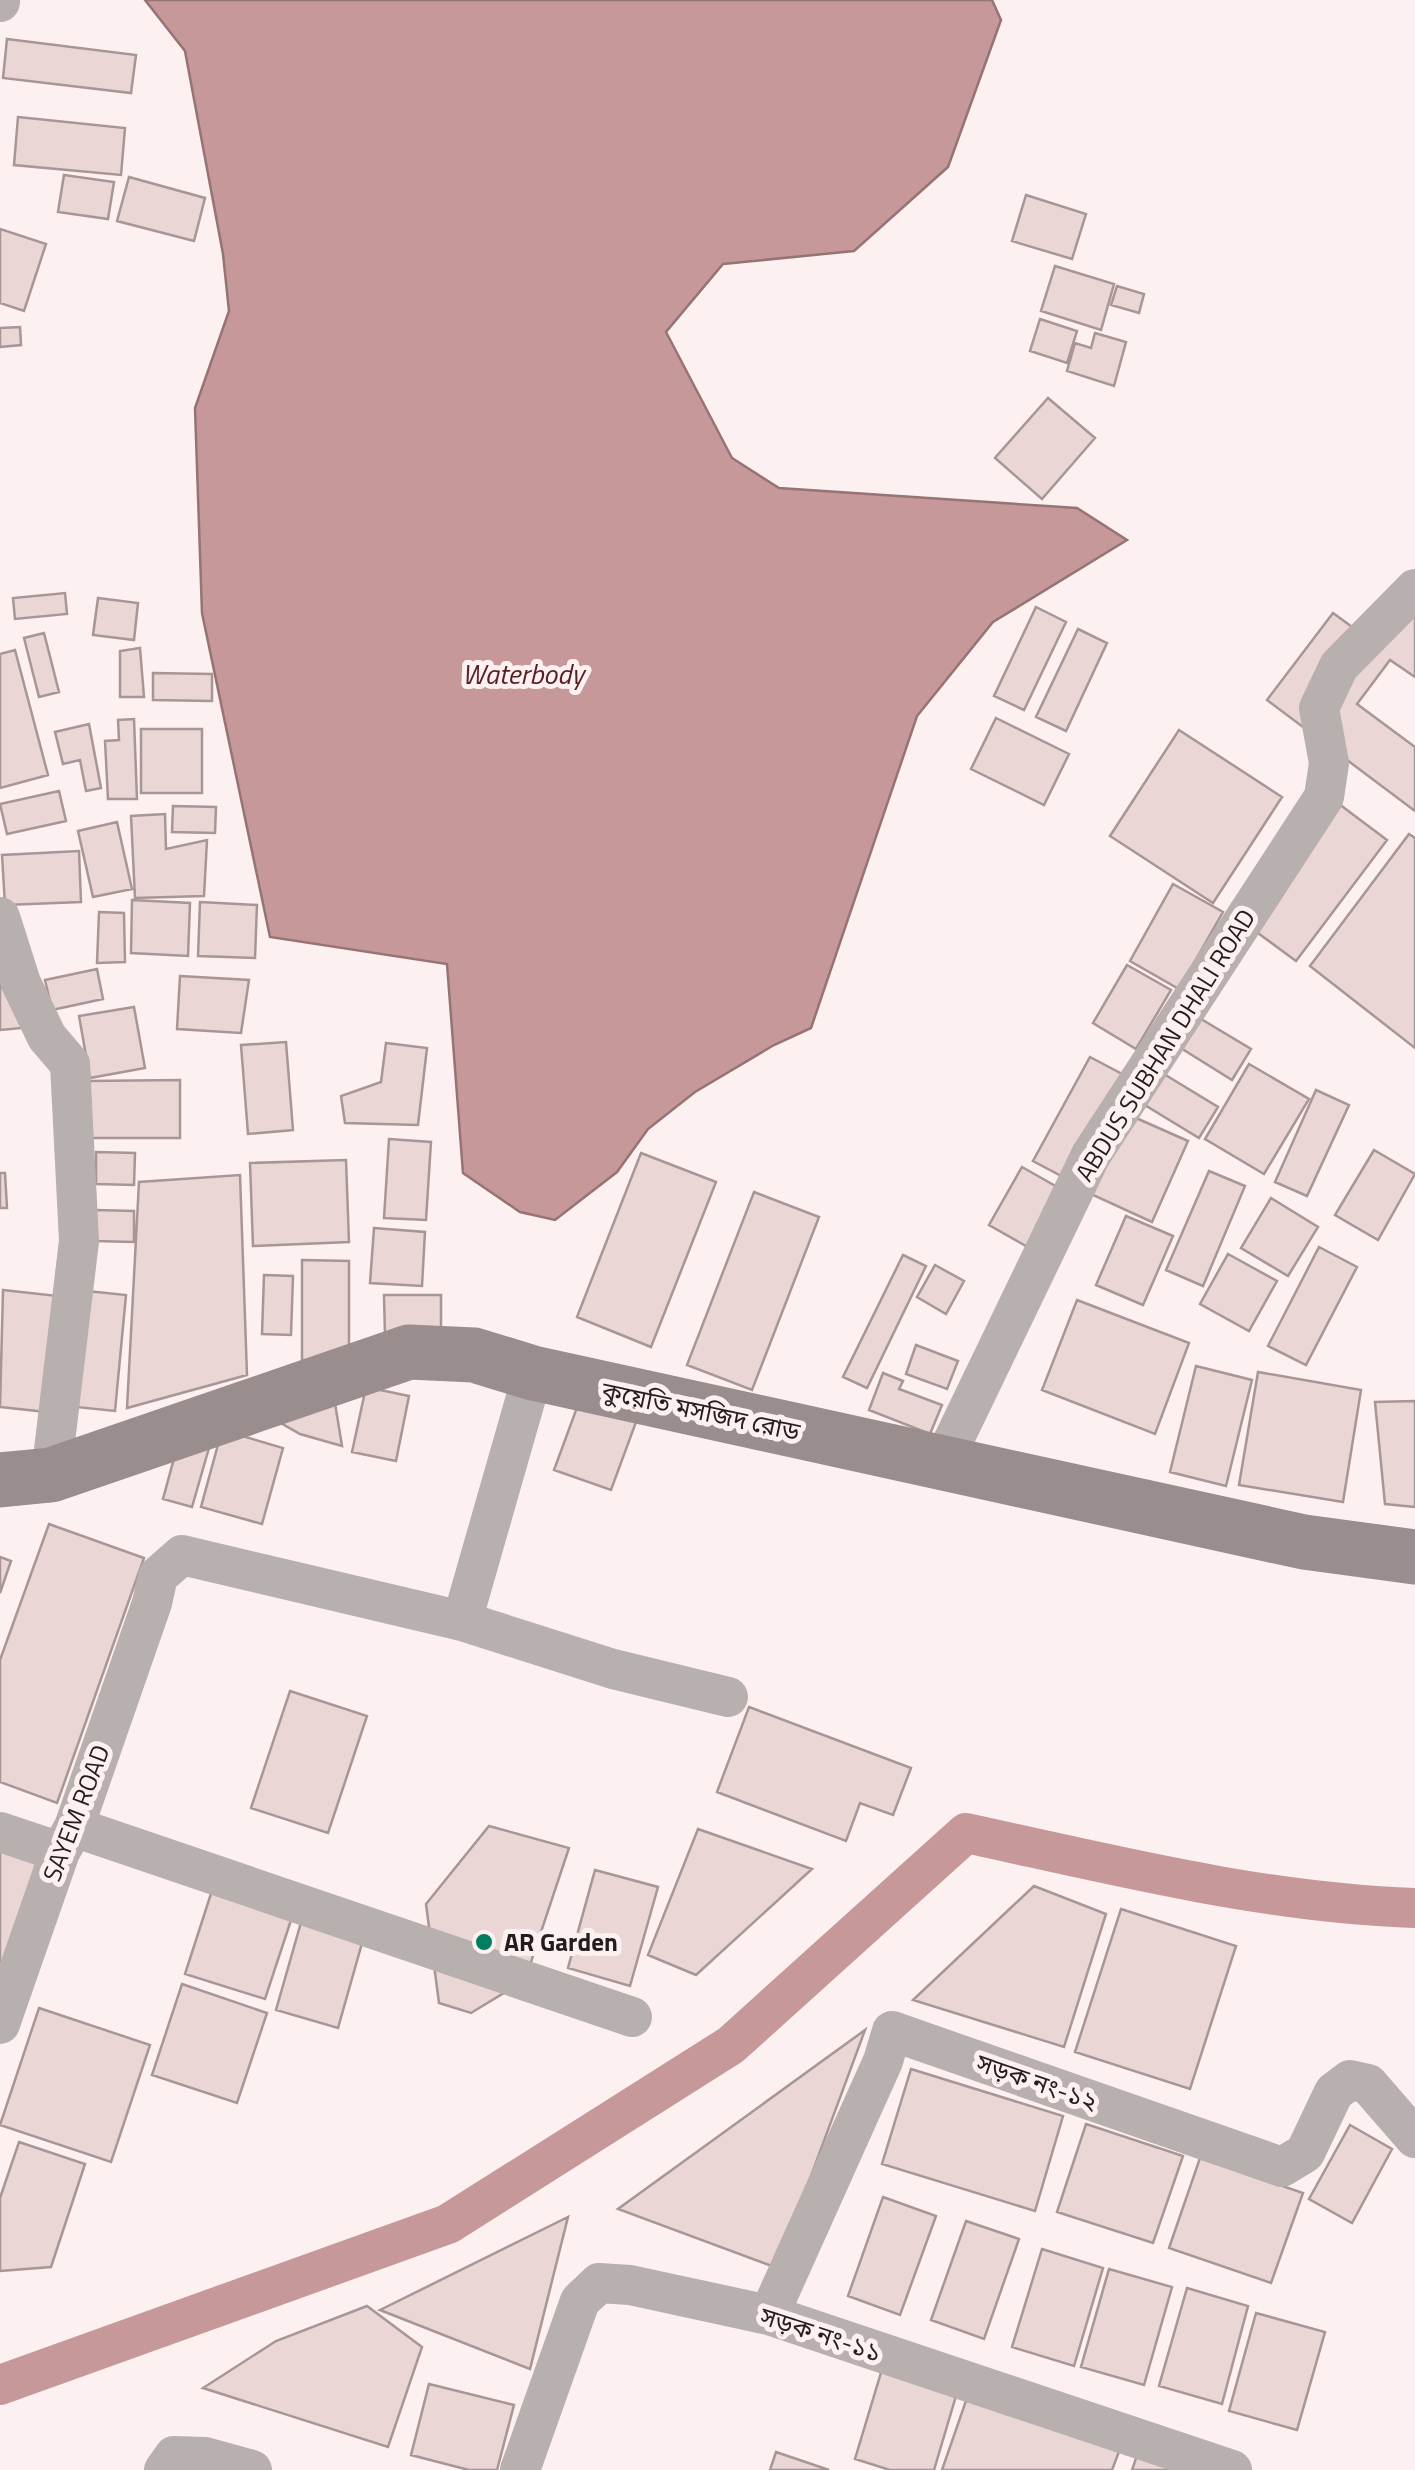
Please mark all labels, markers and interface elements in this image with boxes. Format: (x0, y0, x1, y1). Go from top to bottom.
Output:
water label: Waterbody (462, 652, 587, 695)
street label: ABDUS SUBHAN DHALI ROAD (1065, 901, 1265, 1189)
street label: কুয়েতি মসজিদ রোড (598, 1371, 805, 1451)
street label: SAYEM ROAD (33, 1739, 119, 1887)
place label: AR Garden (504, 1923, 618, 1961)
marker: AR Garden (473, 1931, 495, 1953)
street label: সড়ক নং-১২ (970, 2043, 1103, 2120)
street label: সড়ক নং-১১ (754, 2296, 887, 2371)

